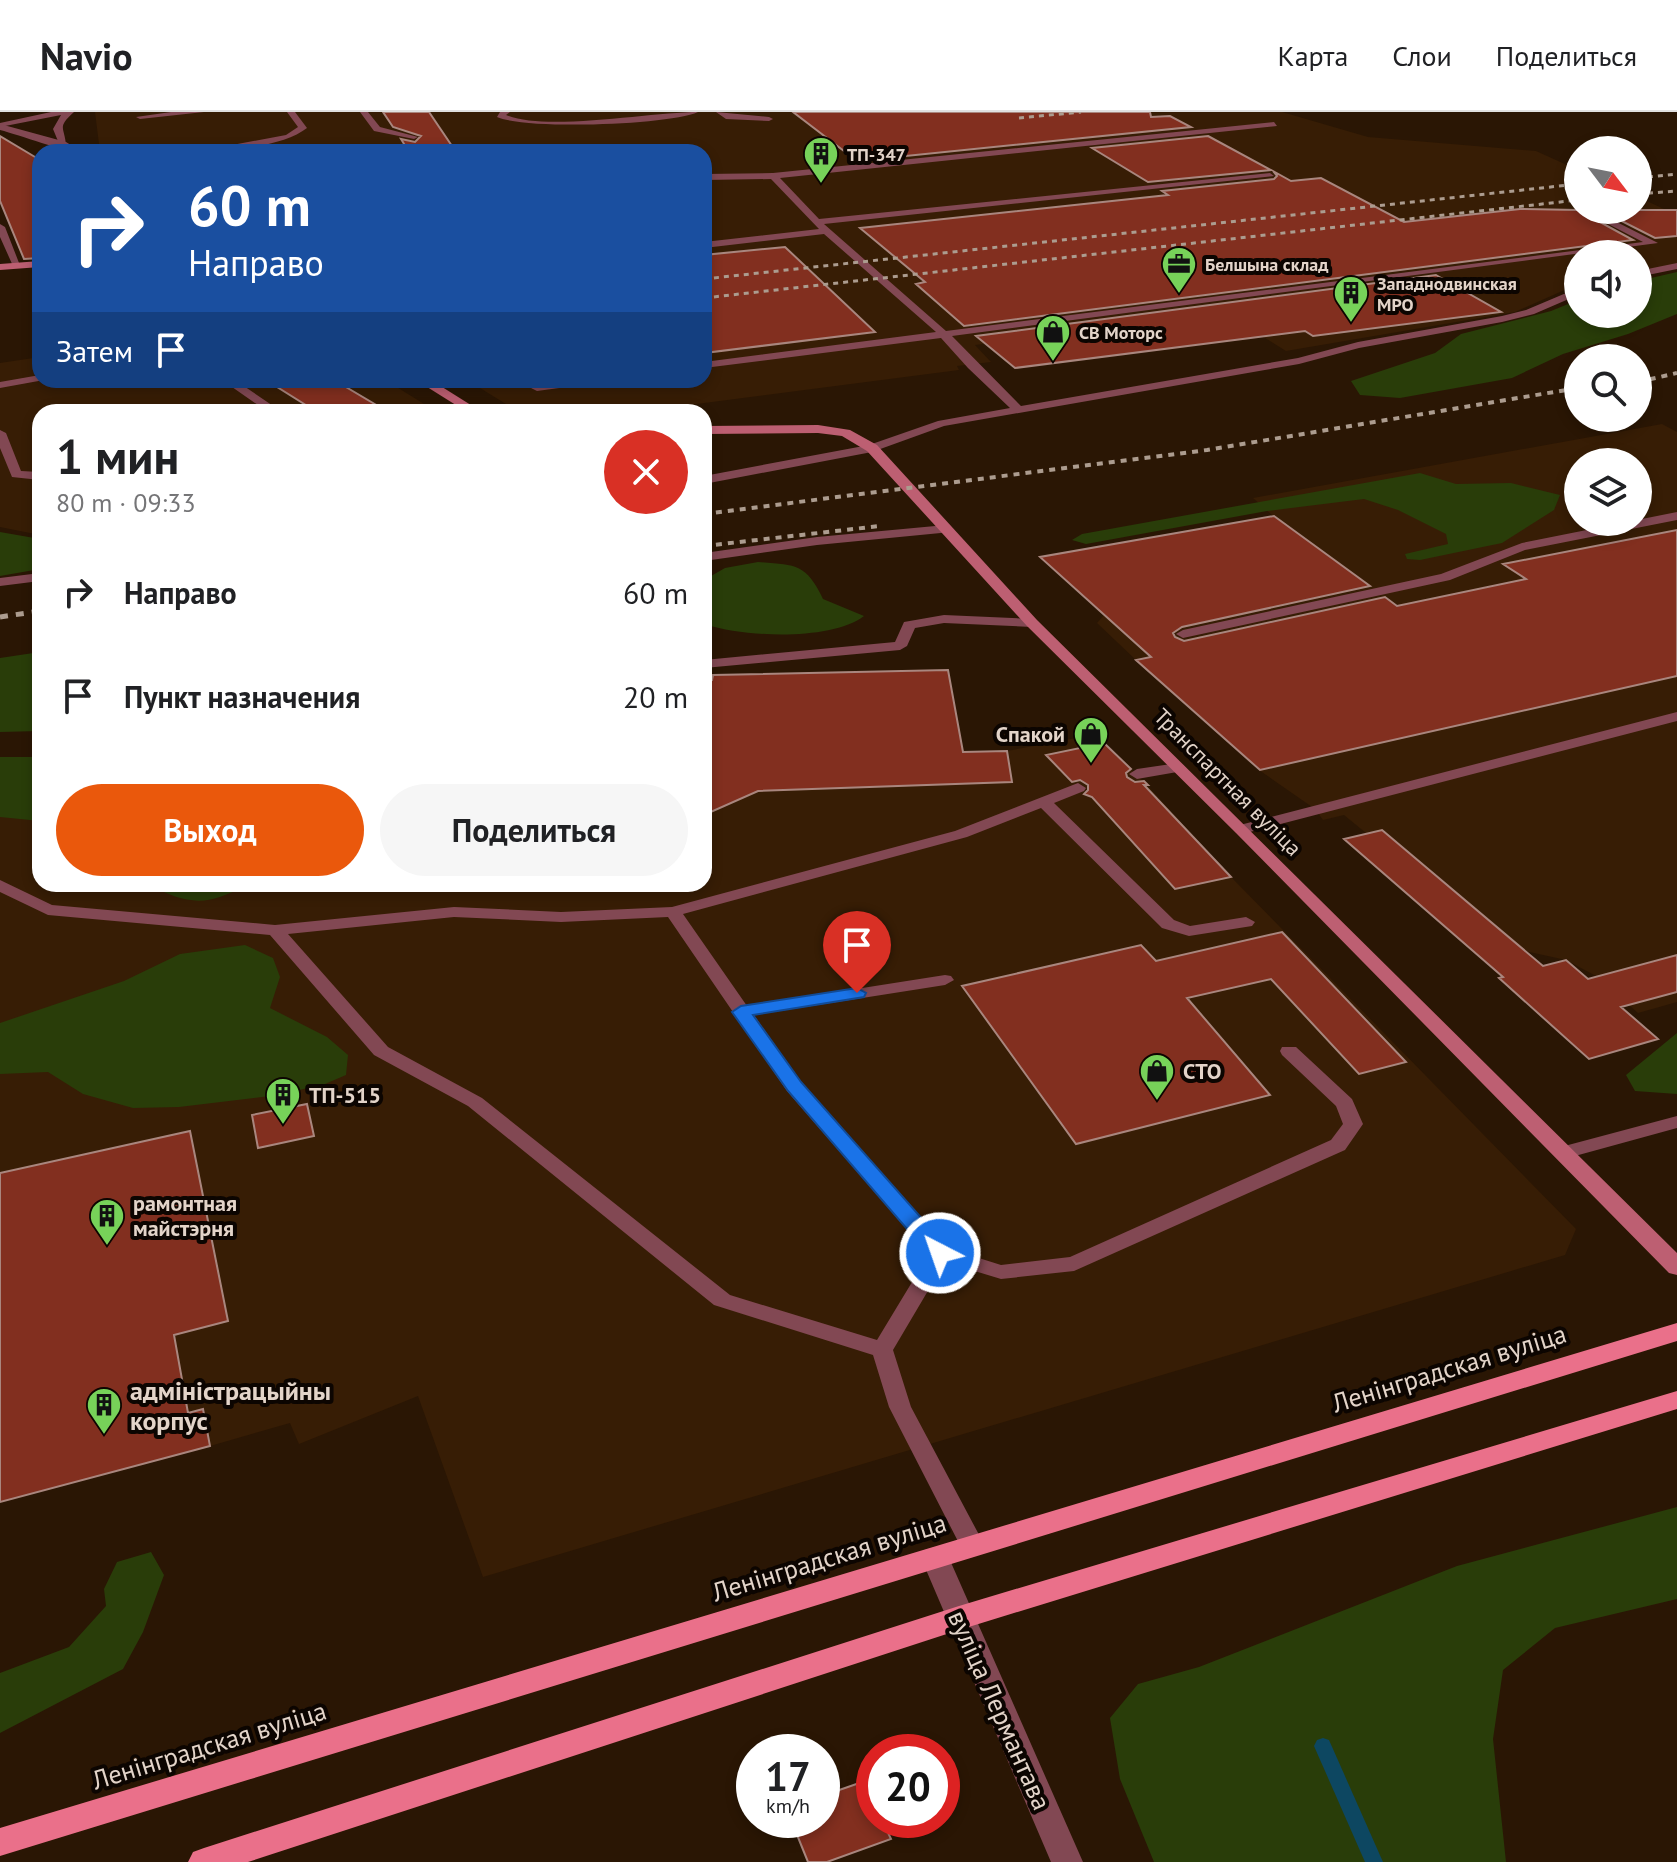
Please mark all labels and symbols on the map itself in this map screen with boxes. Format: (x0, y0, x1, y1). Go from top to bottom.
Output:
building icon: ТП-347 (802, 135, 840, 185)
north arrow (1564, 136, 1652, 224)
place label: ТП-347 (847, 143, 906, 166)
office icon: Белшына склад (1160, 245, 1198, 295)
place label: Белшына склад (1205, 253, 1328, 276)
place label: Западнодвинская МРО (1377, 272, 1517, 316)
building icon: Западнодвинская МРО (1332, 274, 1370, 324)
shop icon: СВ Моторс (1034, 313, 1072, 363)
place label: СВ Моторс (1079, 321, 1163, 344)
street label: Транспартная вуліца (1148, 702, 1308, 862)
shop icon: Спакой (1072, 715, 1110, 765)
place label: Спакой (996, 720, 1065, 748)
pin (823, 911, 891, 993)
shop icon: СТО (1138, 1052, 1176, 1102)
place label: СТО (1183, 1057, 1222, 1085)
building icon: ТП-515 (264, 1076, 302, 1126)
place label: ТП-515 (309, 1081, 381, 1109)
place label: рамонтная майстэрня (133, 1189, 237, 1242)
building icon: рамонтная майстэрня (88, 1197, 126, 1247)
position arrow (898, 1211, 982, 1295)
street label: Ленінградская вуліца (1327, 1317, 1570, 1420)
place label: адміністрацыйны корпус (130, 1374, 331, 1437)
building icon: адміністрацыйны корпус (85, 1386, 123, 1436)
street label: Ленінградская вуліца (707, 1506, 950, 1609)
street label: вуліца Лермантава (941, 1605, 1059, 1815)
street label: Ленінградская вуліца (87, 1694, 330, 1797)
speed limit sign: 20 (856, 1734, 960, 1838)

